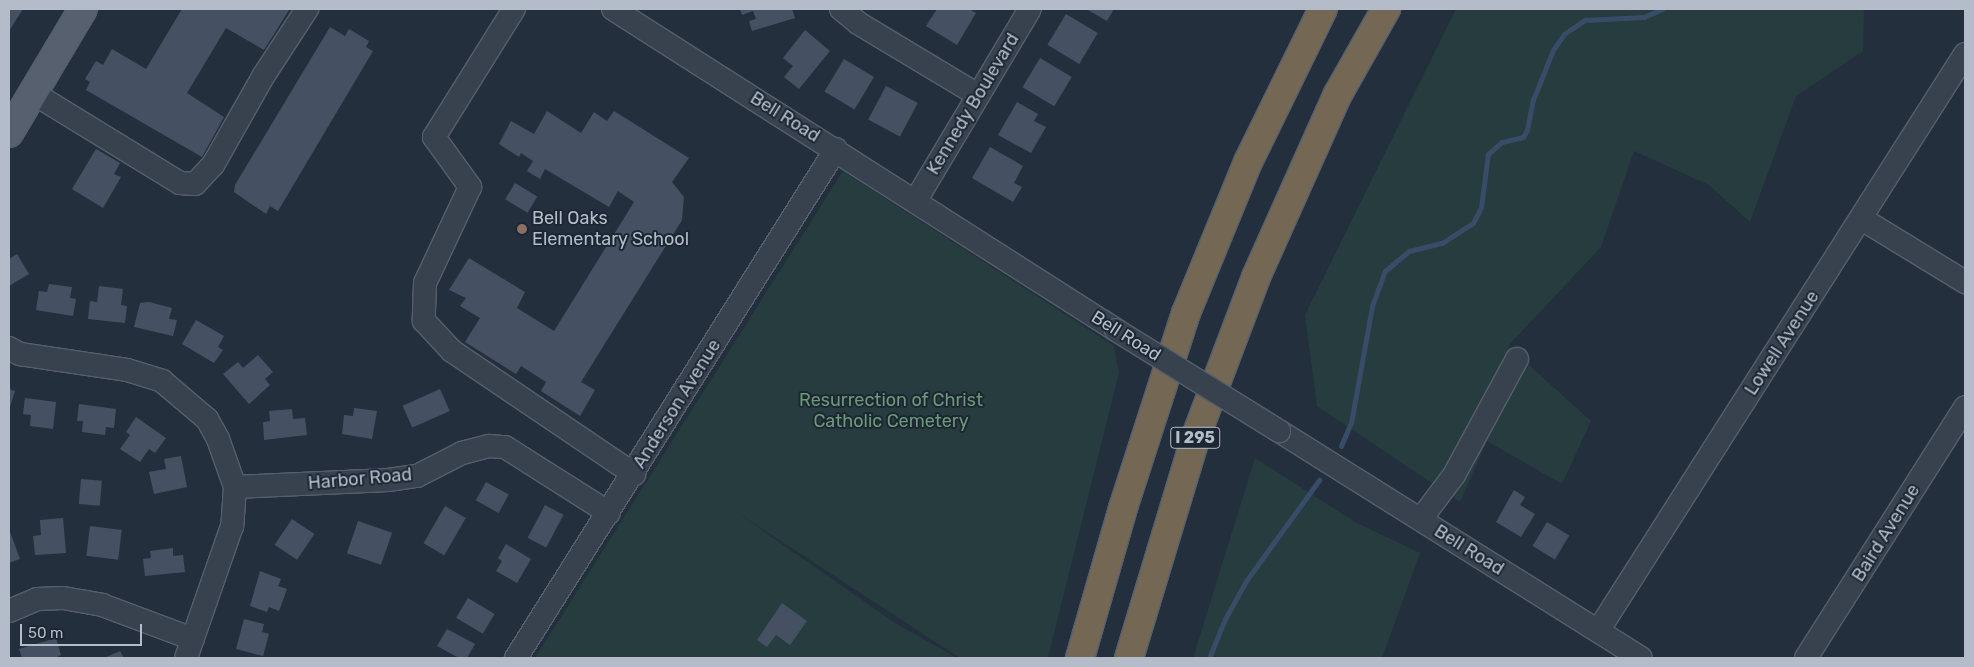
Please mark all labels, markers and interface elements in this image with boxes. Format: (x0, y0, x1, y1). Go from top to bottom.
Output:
street label: Kennedy Boulevard (922, 29, 1024, 179)
street label: Bell Road (746, 87, 824, 147)
place label: Bell Oaks Elementary School (532, 208, 690, 250)
marker: Bell Oaks Elementary School (516, 223, 528, 235)
street label: Lowell Avenue (1740, 287, 1824, 399)
street label: Bell Road (1087, 306, 1165, 366)
street label: Anderson Avenue (629, 335, 725, 473)
park label: Resurrection of Christ Catholic Cemetery (799, 390, 983, 432)
road number: I 295 (1170, 424, 1220, 452)
street label: Harbor Road (307, 464, 413, 494)
street label: Baird Avenue (1847, 480, 1925, 586)
street label: Bell Road (1430, 520, 1508, 580)
scale bar (22, 614, 145, 646)
text: 50 m (28, 624, 63, 642)

